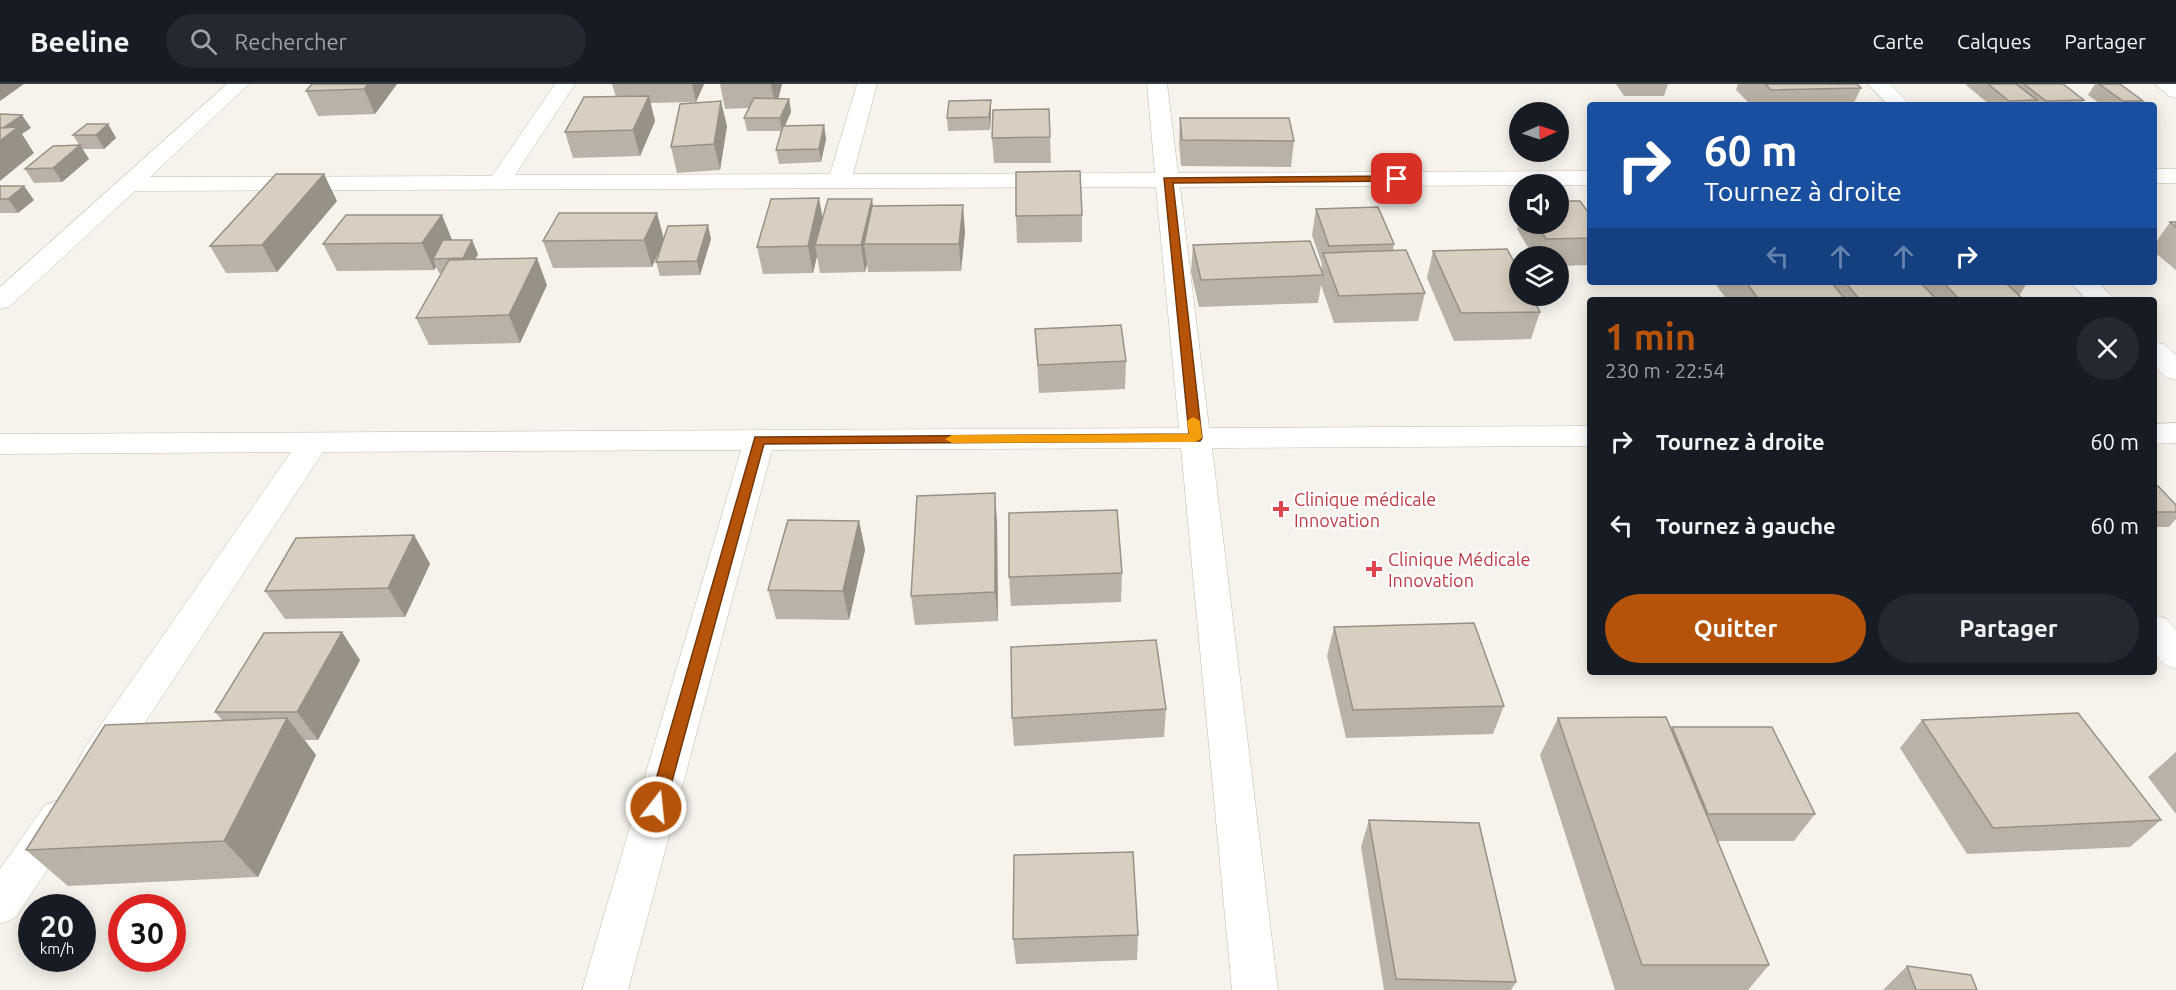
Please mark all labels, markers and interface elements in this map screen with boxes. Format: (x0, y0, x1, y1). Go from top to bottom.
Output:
search box (166, 14, 586, 68)
icon: search (187, 25, 220, 58)
text: Beeline (30, 26, 130, 57)
text: Rechercher (235, 29, 347, 54)
text: Carte (1873, 29, 1924, 53)
text: Calques (1957, 29, 2031, 53)
text: Partager (2064, 29, 2146, 53)
north arrow (1509, 102, 1569, 162)
map controls (1509, 102, 1569, 306)
icon: right (1605, 126, 1683, 204)
text: 60 m (1704, 127, 1798, 174)
pin (1371, 153, 1422, 204)
icon: arrive (1380, 162, 1413, 195)
button: sound (1509, 174, 1569, 234)
text: Tournez à droite (1704, 176, 1902, 206)
icon: left (1761, 240, 1794, 273)
icon: ahead (1824, 240, 1857, 273)
icon: ahead (1887, 240, 1920, 273)
icon: right (1950, 240, 1983, 273)
button: layers (1509, 246, 1569, 306)
text: 1 min (1605, 316, 1696, 357)
button: close (2076, 317, 2139, 380)
text: 230 m · 22:54 (1605, 359, 1725, 382)
icon: right (1605, 425, 1638, 458)
text: Tournez à droite (1656, 429, 1825, 454)
text: 60 m (2090, 429, 2139, 454)
place label: Clinique médicale Innovation (1294, 489, 1436, 530)
marker: Clinique médicale Innovation (1272, 500, 1290, 518)
icon: left (1605, 509, 1638, 542)
text: Tournez à gauche (1656, 513, 1836, 538)
text: 60 m (2090, 513, 2139, 538)
place label: Clinique Médicale Innovation (1388, 549, 1530, 590)
marker: Clinique Médicale Innovation (1365, 560, 1383, 578)
button: Quitter (1605, 594, 1866, 663)
button: Partager (1878, 594, 2139, 663)
position arrow (624, 775, 688, 839)
speed limit sign: 30 (108, 894, 186, 972)
text: 20 (40, 909, 74, 943)
text: km/h (40, 940, 74, 957)

